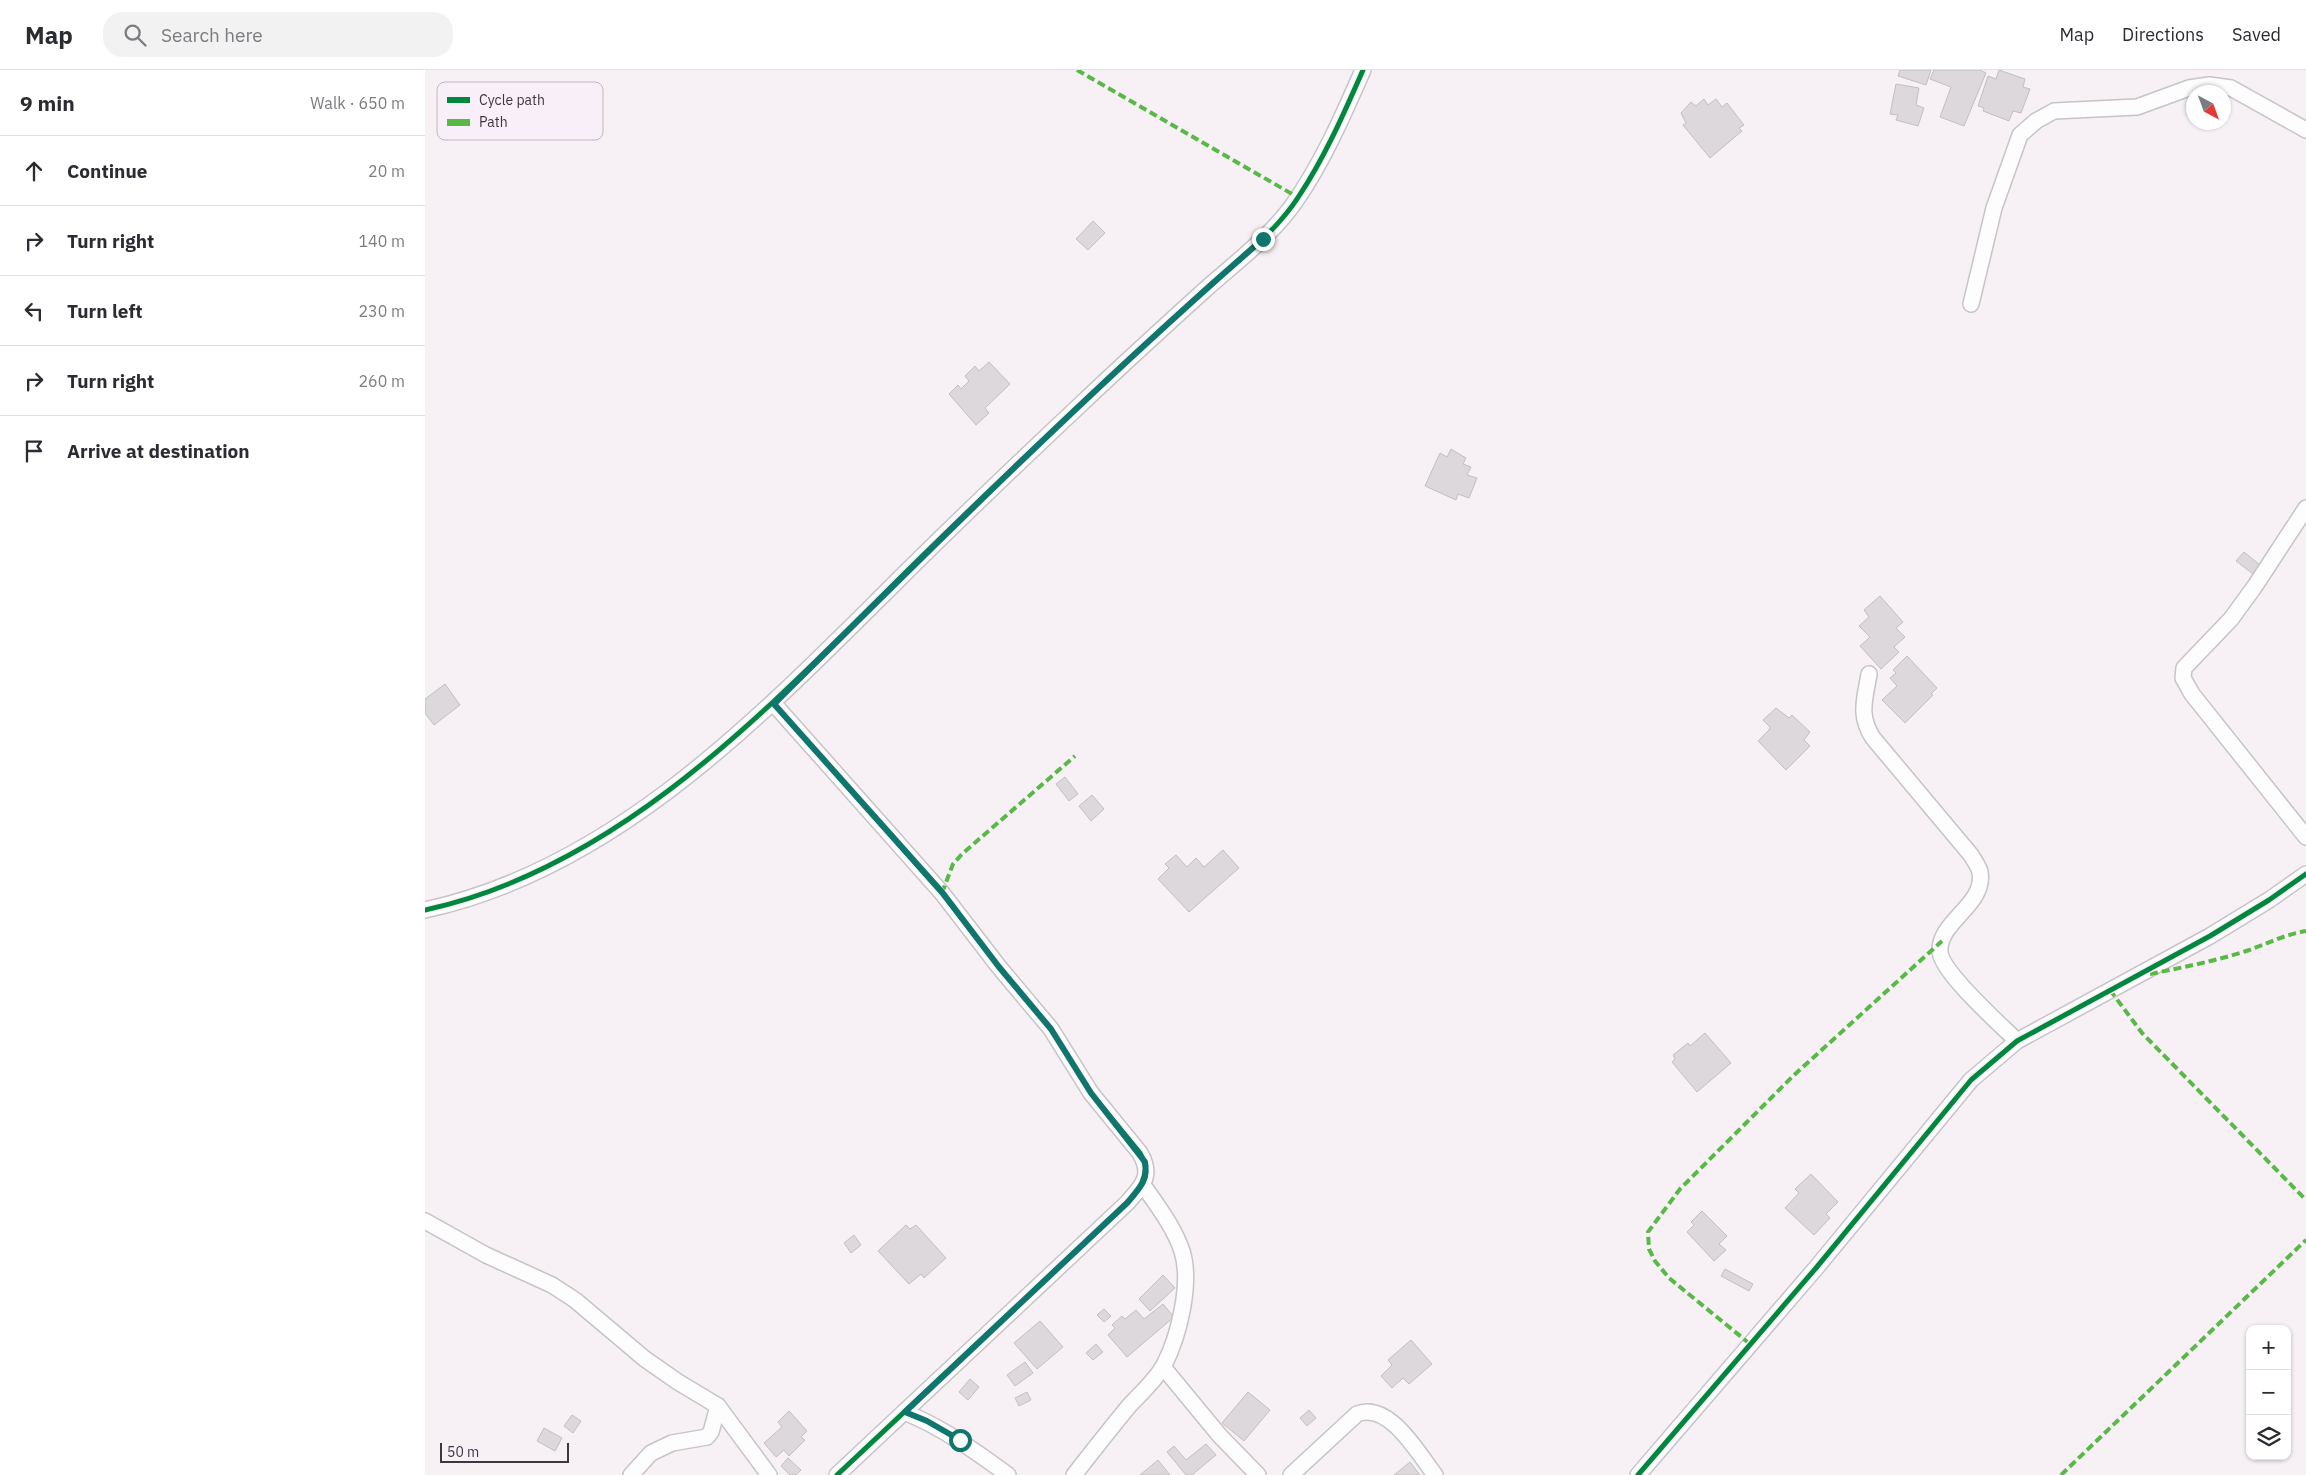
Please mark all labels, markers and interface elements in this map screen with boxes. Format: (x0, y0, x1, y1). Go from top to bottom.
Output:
search box (103, 12, 453, 57)
text: Map (25, 19, 73, 51)
icon: search (121, 21, 149, 49)
text: Search here (161, 23, 263, 47)
text: Map (2059, 23, 2094, 46)
text: Directions (2122, 23, 2204, 46)
text: Saved (2232, 23, 2281, 46)
legend (437, 82, 603, 140)
north arrow (2186, 85, 2231, 130)
text: 9 min (20, 89, 75, 117)
text: Cycle path (479, 91, 545, 109)
text: Walk · 650 m (310, 93, 405, 113)
text: Path (479, 113, 508, 131)
icon: ahead (20, 157, 48, 185)
text: Continue (67, 159, 147, 183)
text: 20 m (368, 161, 405, 181)
icon: right (20, 227, 48, 255)
route end (1252, 228, 1275, 251)
text: Turn right (67, 229, 154, 253)
text: 140 m (358, 231, 405, 251)
icon: left (20, 297, 48, 325)
text: Turn left (67, 299, 143, 323)
text: 230 m (358, 301, 405, 321)
icon: right (20, 367, 48, 395)
text: Turn right (67, 369, 154, 393)
text: 260 m (358, 371, 405, 391)
icon: arrive (20, 437, 48, 465)
text: Arrive at destination (67, 439, 250, 463)
map controls (2246, 1325, 2291, 1460)
button: + (2246, 1325, 2291, 1370)
button: − (2246, 1370, 2291, 1415)
button: layers (2246, 1415, 2291, 1460)
route start (949, 1429, 972, 1452)
scale bar (440, 1440, 569, 1463)
text: 50 m (447, 1443, 479, 1461)

